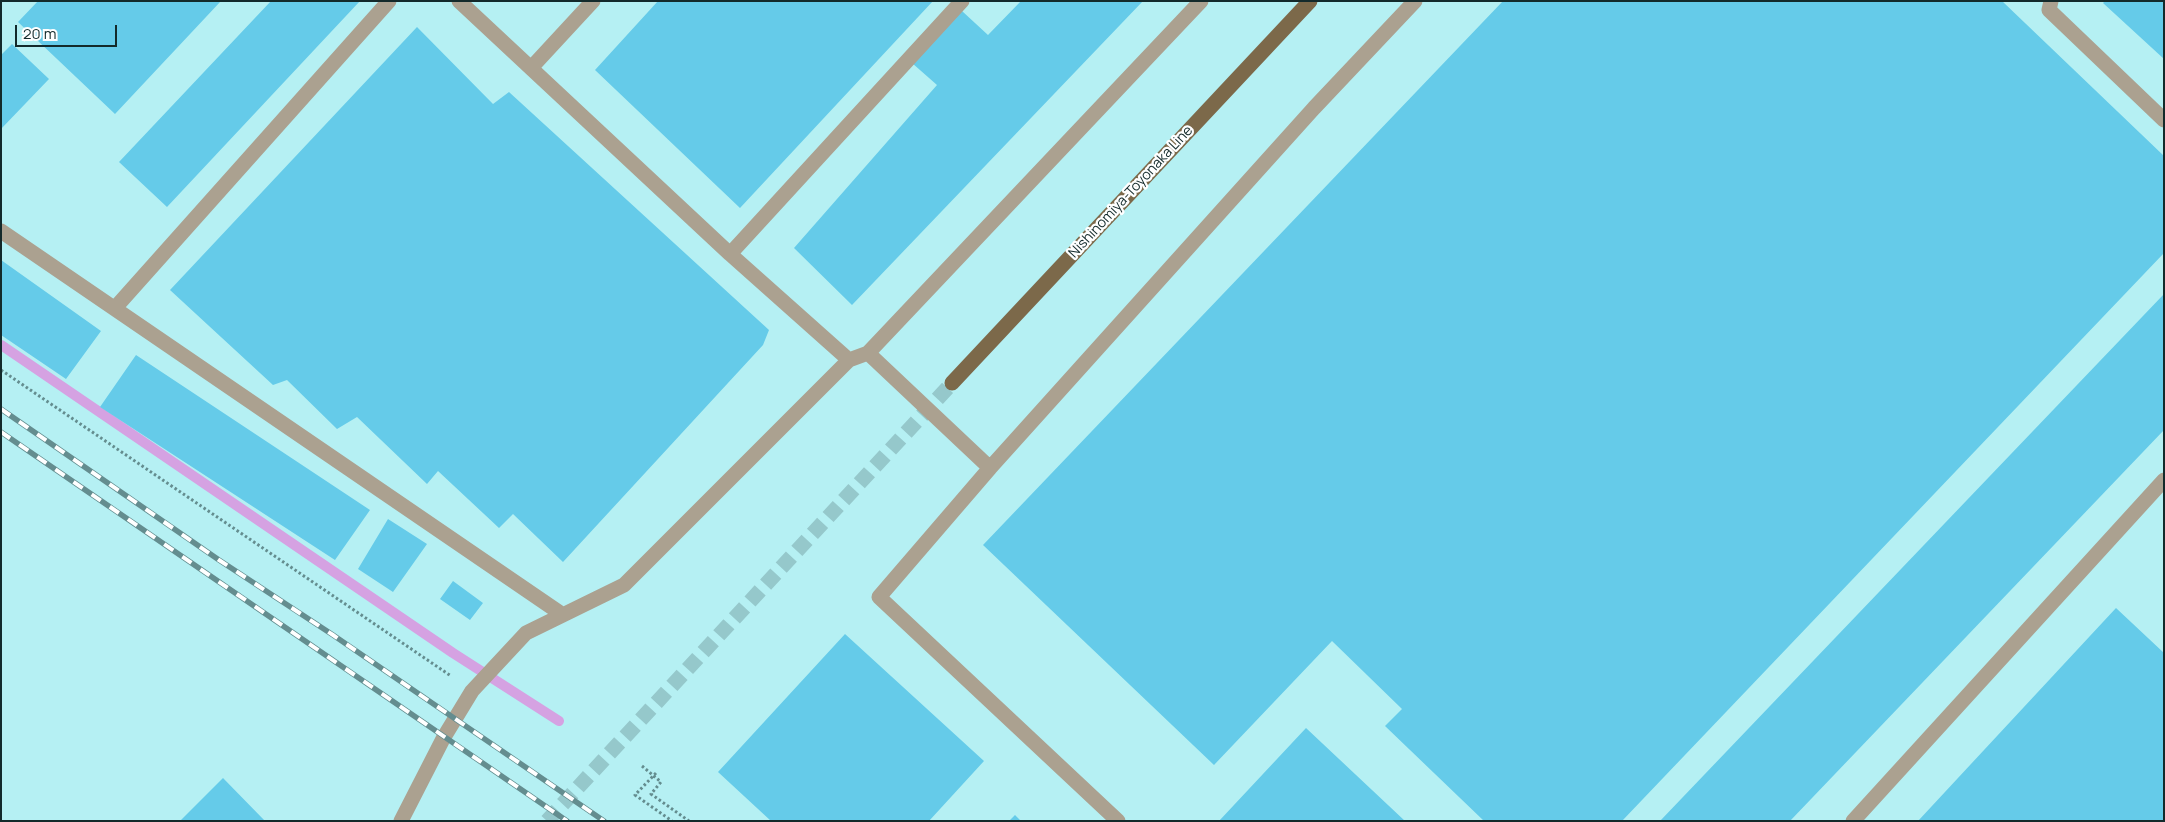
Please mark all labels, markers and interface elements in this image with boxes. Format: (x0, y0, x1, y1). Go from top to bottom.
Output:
scale bar (18, 15, 120, 47)
text: 20 m (23, 23, 56, 44)
street label: Nishinomiya-Toyonaka Line (1065, 123, 1197, 261)

